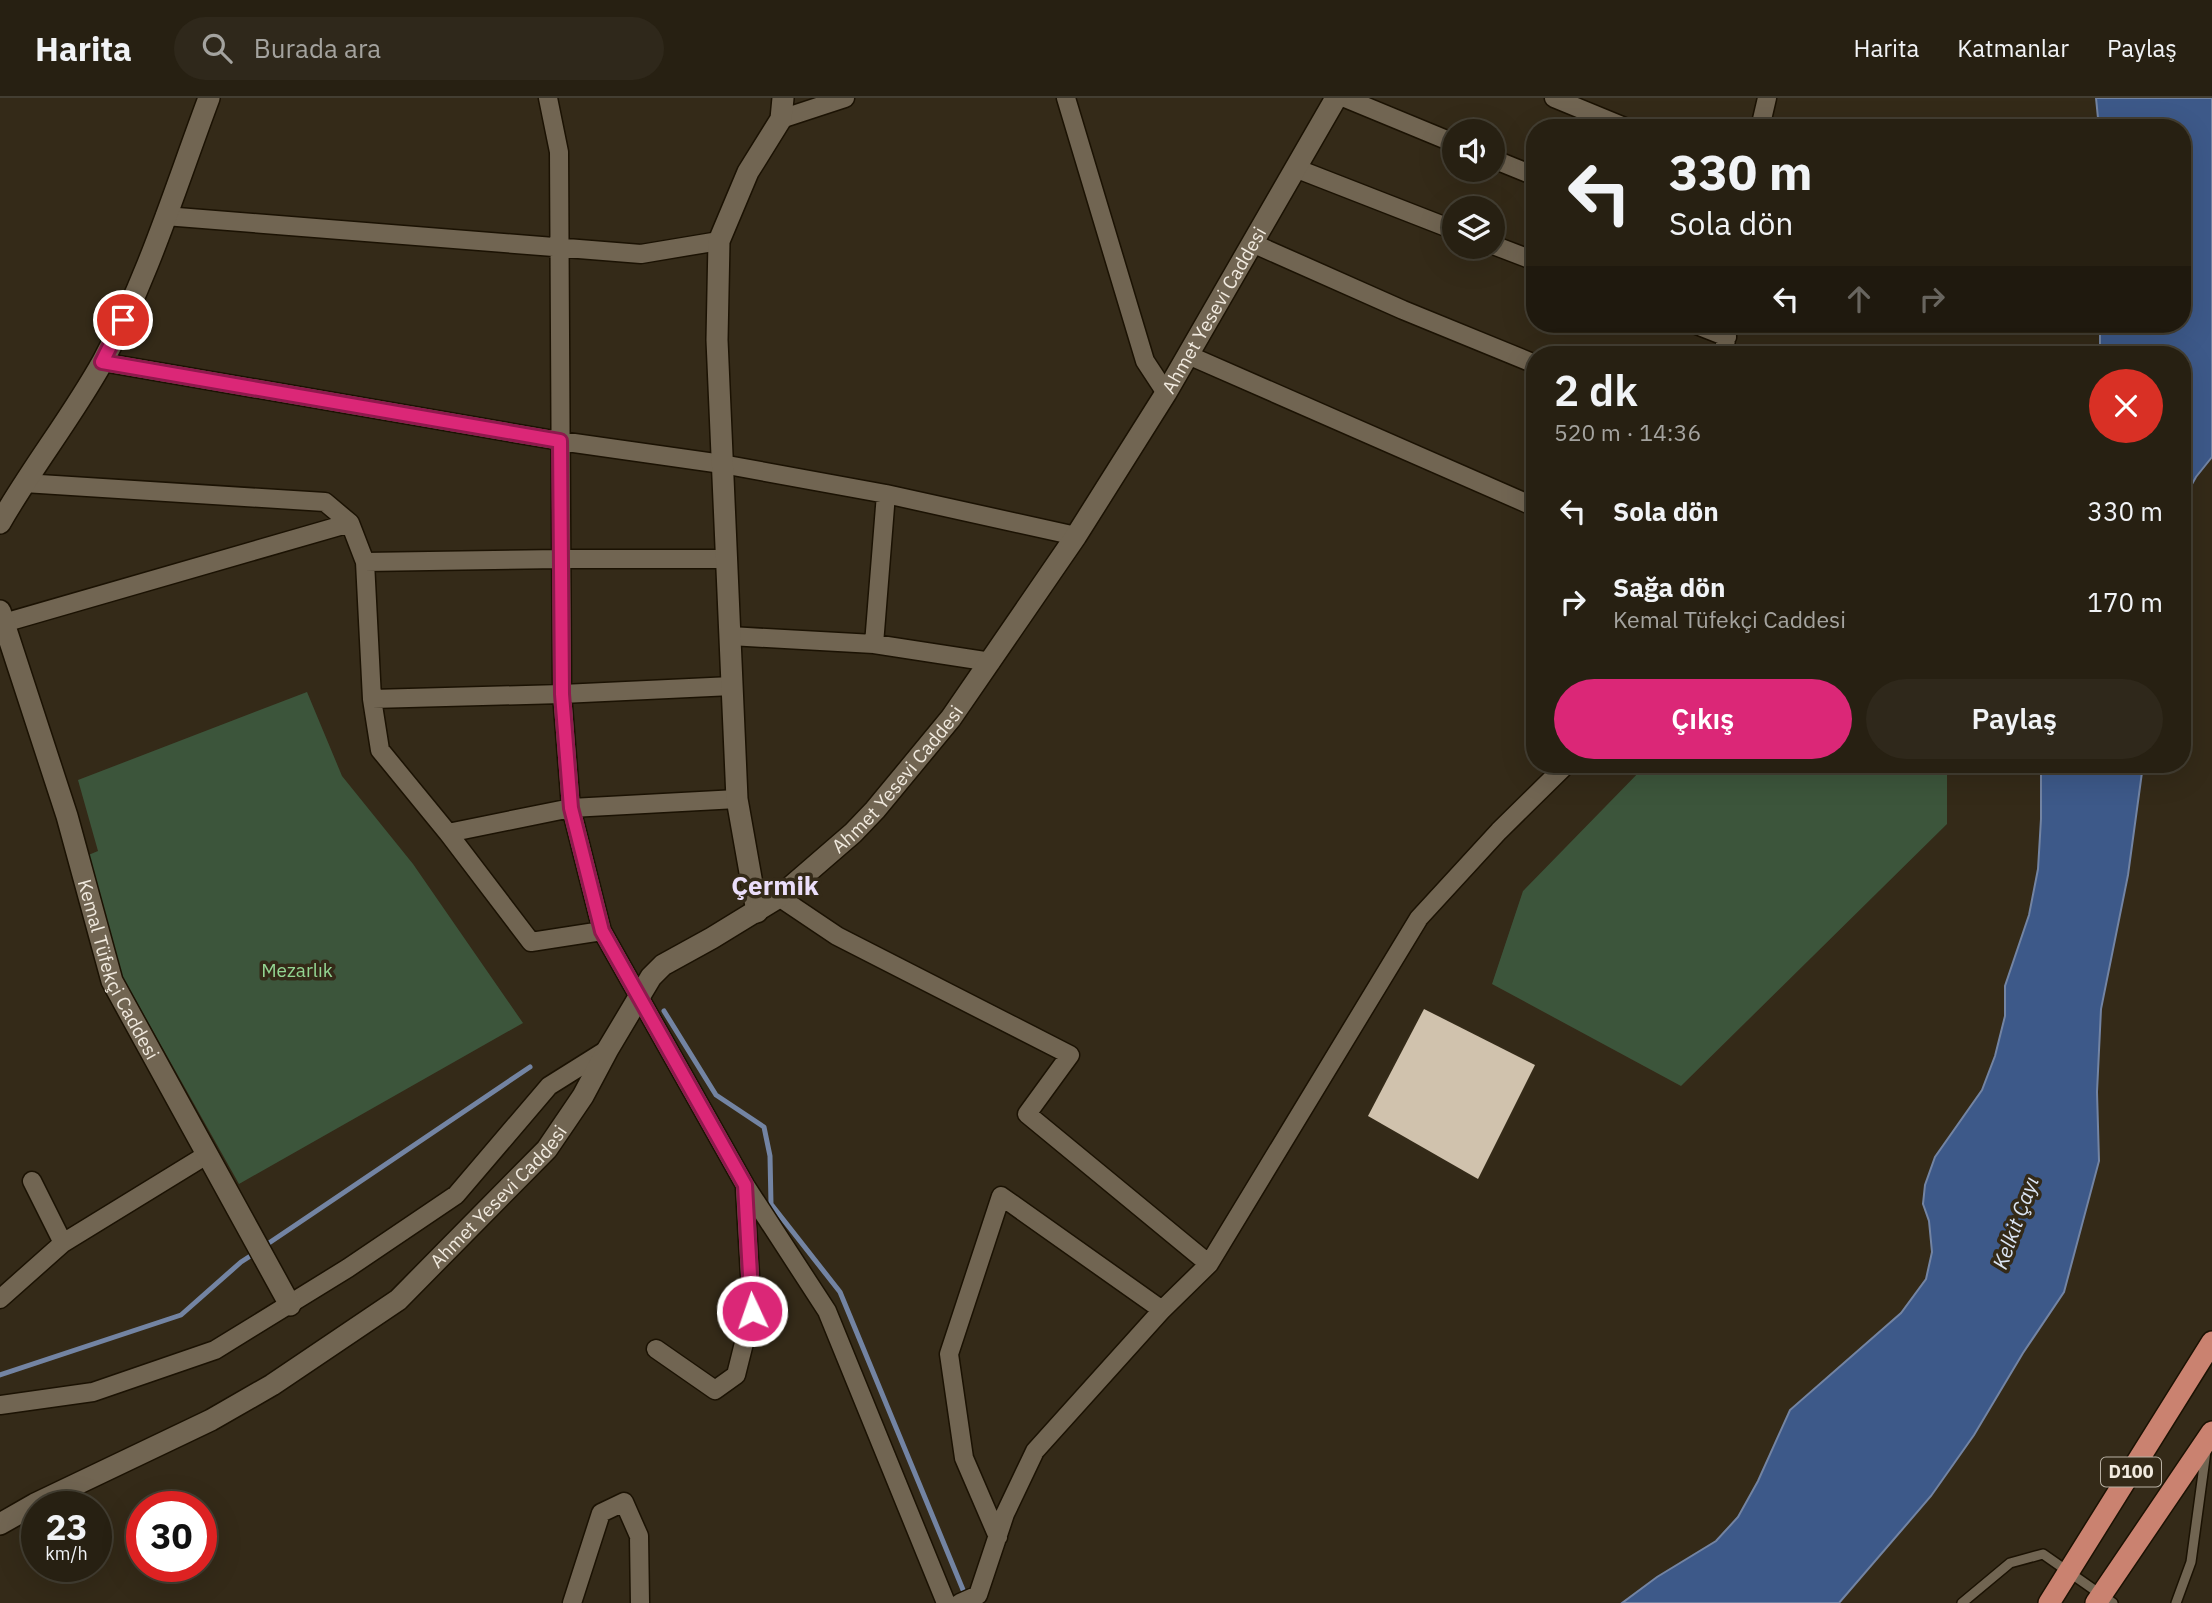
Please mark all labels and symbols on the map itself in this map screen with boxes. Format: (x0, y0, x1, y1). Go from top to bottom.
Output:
street label: Ahmet Yesevi Caddesi (1156, 222, 1271, 398)
pin (93, 290, 153, 350)
street label: Ahmet Yesevi Caddesi (827, 701, 968, 858)
district label: Çermik (731, 868, 819, 902)
street label: Kemal Tüfekçi Caddesi (73, 877, 165, 1064)
park label: Mezarlık (261, 958, 333, 982)
street label: Ahmet Yesevi Caddesi (425, 1120, 572, 1273)
water label: Kelkit Çayı (1985, 1172, 2045, 1273)
position arrow (715, 1274, 789, 1348)
road number: D100 (2101, 1457, 2161, 1486)
speed limit sign: 30 (126, 1491, 217, 1582)

